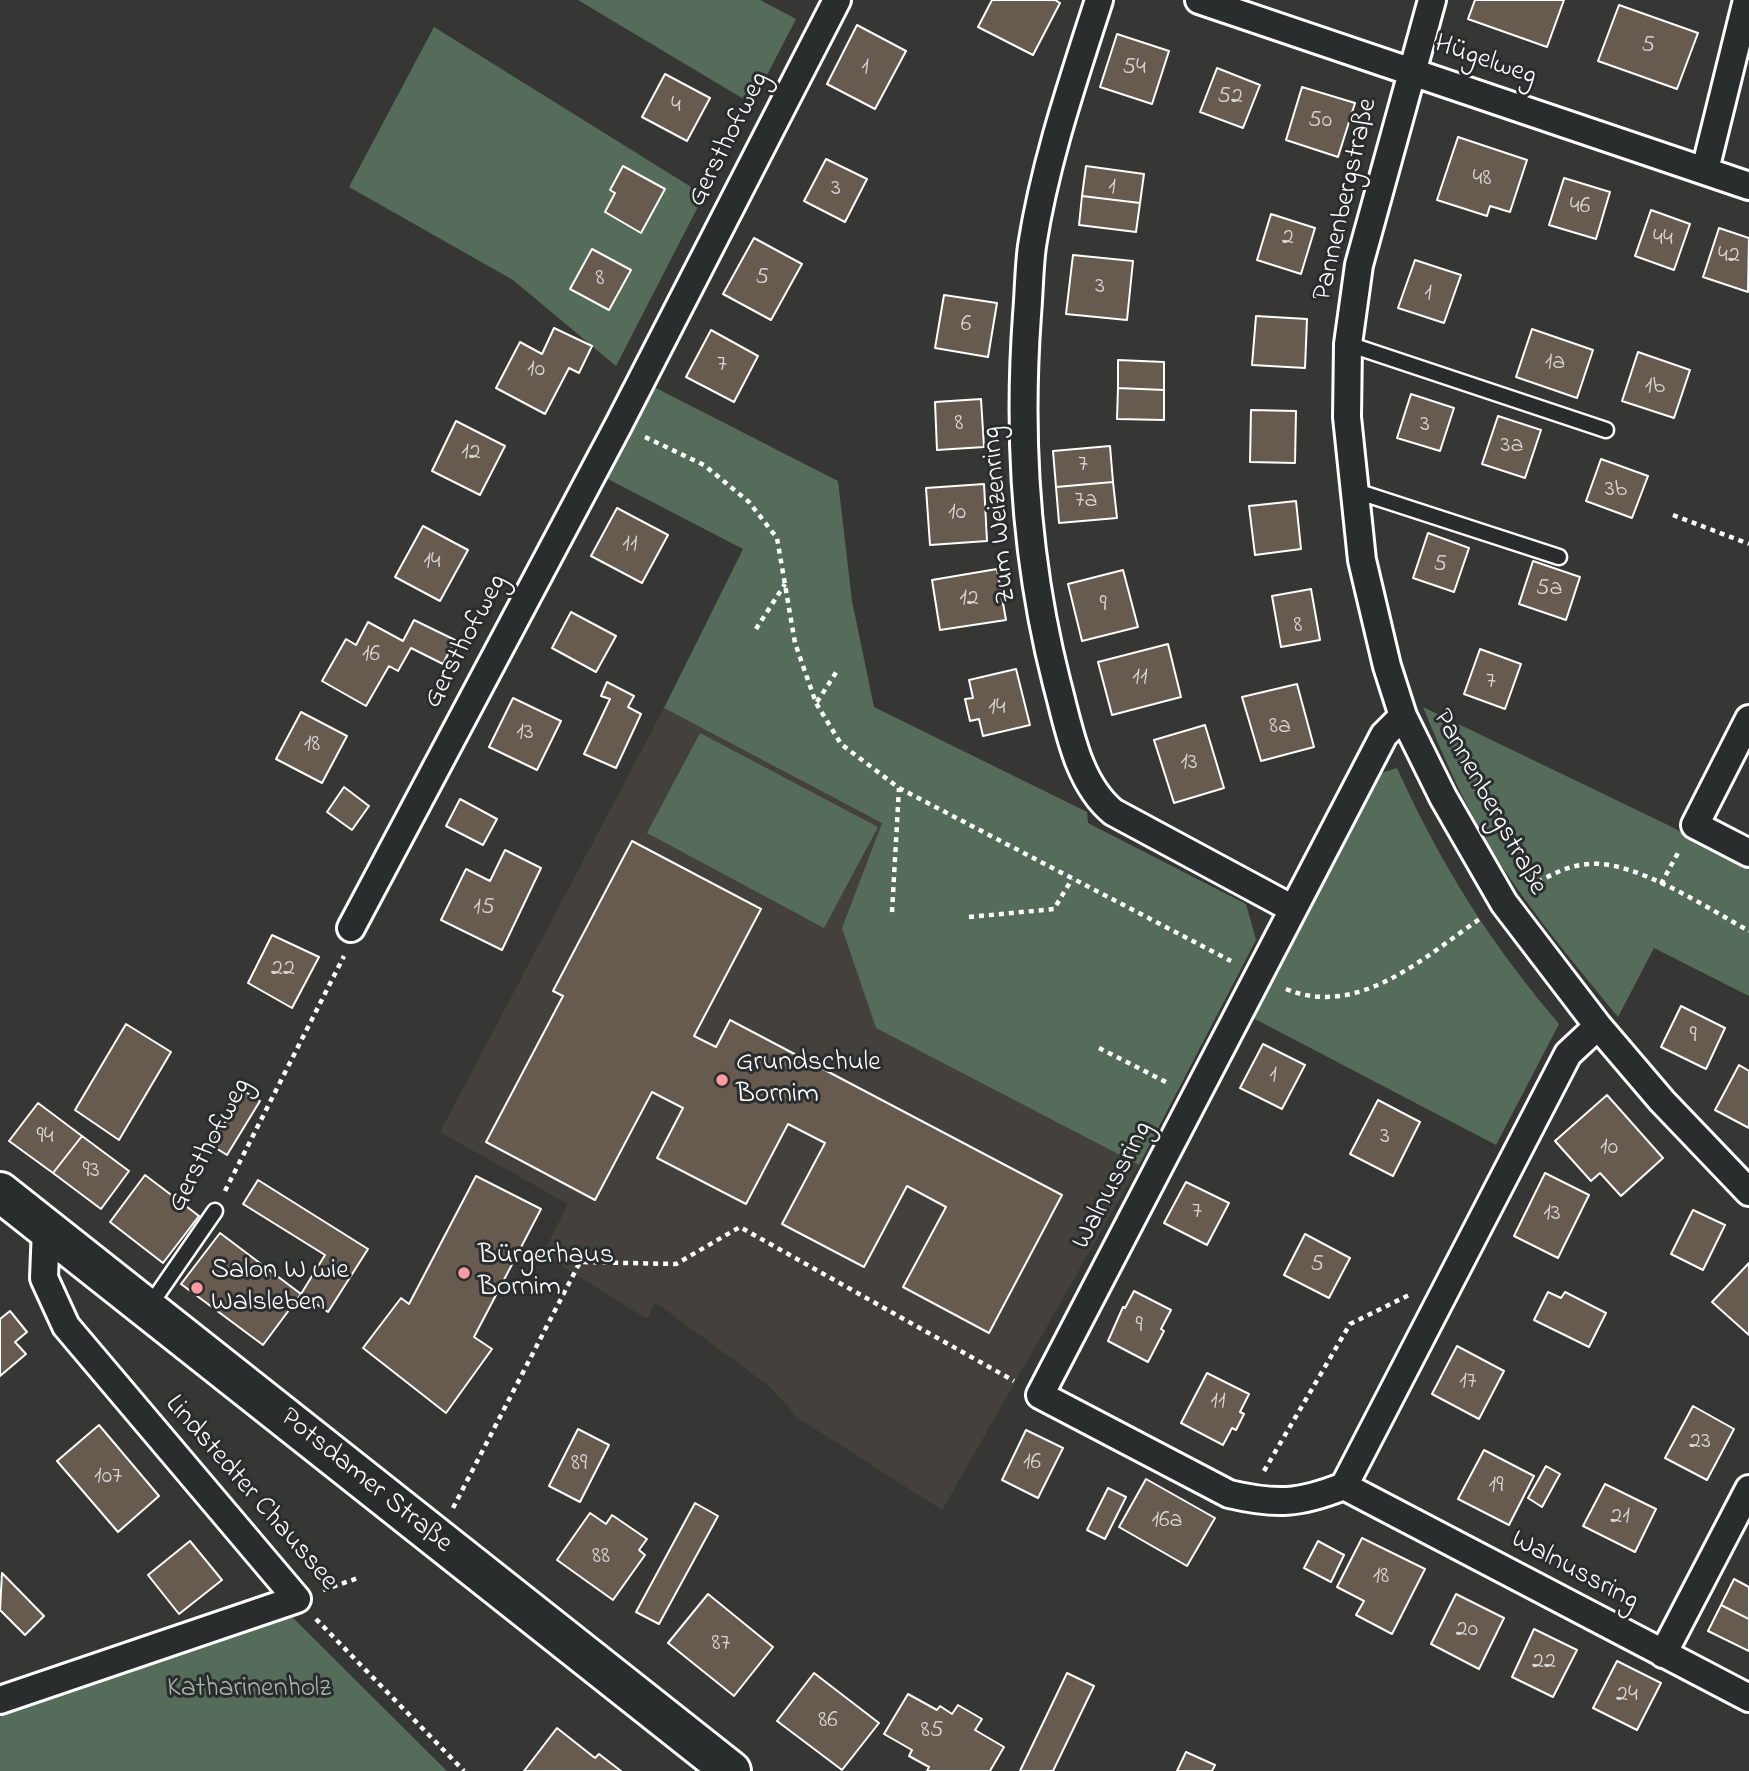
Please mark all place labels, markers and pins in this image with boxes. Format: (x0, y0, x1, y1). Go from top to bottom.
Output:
place label: Grundschule Bornim (736, 1047, 881, 1113)
marker: Grundschule Bornim (714, 1072, 730, 1088)
place label: Bürgerhaus Bornim (478, 1240, 614, 1306)
place label: Salon W wie Walsleben (211, 1255, 349, 1321)
marker: Bürgerhaus Bornim (456, 1265, 472, 1281)
marker: Salon W wie Walsleben (189, 1280, 205, 1296)

